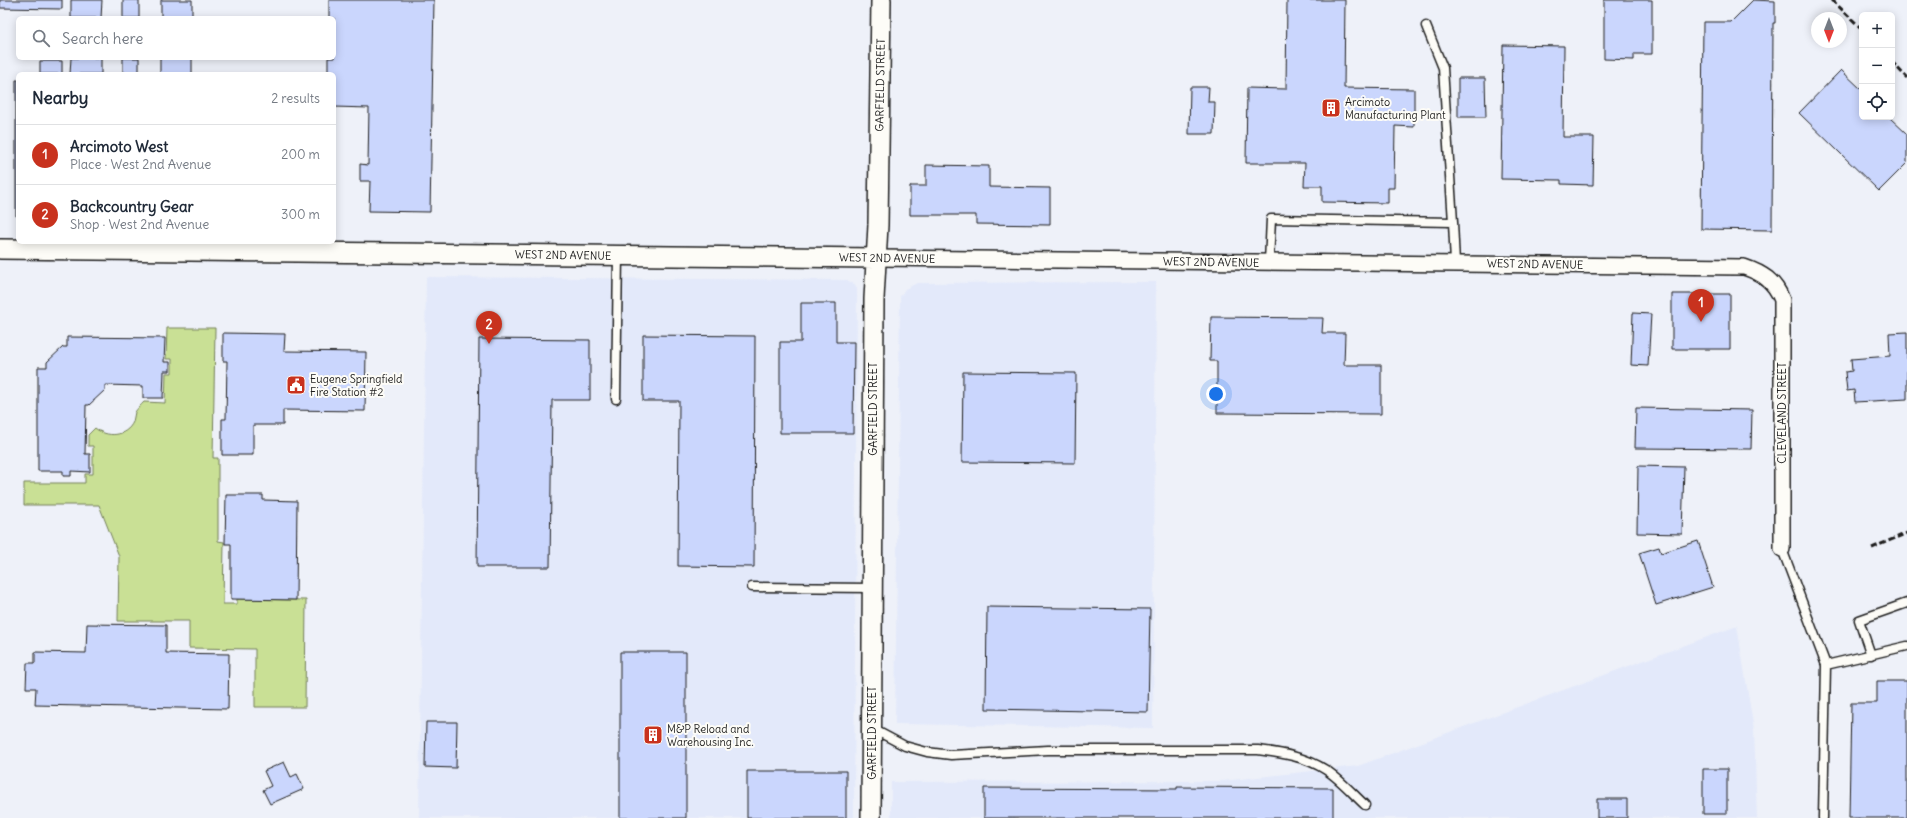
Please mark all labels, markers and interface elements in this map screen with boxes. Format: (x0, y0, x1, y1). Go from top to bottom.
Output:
north arrow (1811, 12, 1847, 48)
map controls (1859, 12, 1895, 120)
button: + (1859, 12, 1895, 48)
search box (16, 16, 336, 60)
icon: search (30, 27, 52, 49)
text: Search here (62, 29, 143, 48)
street label: GARFIELD STREET (872, 38, 888, 132)
button: − (1859, 48, 1895, 84)
button: locate (1859, 84, 1895, 120)
text: Nearby (32, 87, 88, 109)
text: 2 results (271, 90, 320, 107)
place label: Arcimoto Manufacturing Plant (1345, 95, 1446, 122)
building icon: Arcimoto Manufacturing Plant (1320, 97, 1342, 119)
text: Arcimoto West (70, 137, 168, 156)
text: 1 (42, 146, 48, 163)
text: 200 m (281, 146, 320, 163)
text: Place · West 2nd Avenue (70, 156, 211, 173)
text: Backcountry Gear (70, 197, 194, 216)
text: 2 (41, 206, 49, 223)
text: 300 m (281, 206, 320, 223)
text: Shop · West 2nd Avenue (70, 216, 209, 233)
street label: WEST 2ND AVENUE (515, 247, 611, 263)
street label: WEST 2ND AVENUE (839, 250, 935, 266)
street label: WEST 2ND AVENUE (1163, 254, 1259, 270)
street label: WEST 2ND AVENUE (1487, 256, 1583, 272)
pin: 1 (1688, 289, 1714, 322)
pin: 2 (476, 311, 502, 344)
street label: GARFIELD STREET (866, 362, 880, 456)
street label: CLEVELAND STREET (1775, 362, 1789, 464)
place label: Eugene Springfield Fire Station #2 (310, 372, 403, 399)
public building icon: Eugene Springfield Fire Station #2 (285, 374, 307, 396)
your location (1206, 384, 1226, 404)
street label: GARFIELD STREET (865, 686, 879, 780)
place label: M&P Reload and Warehousing Inc. (667, 722, 754, 749)
building icon: M&P Reload and Warehousing Inc. (642, 724, 664, 746)

